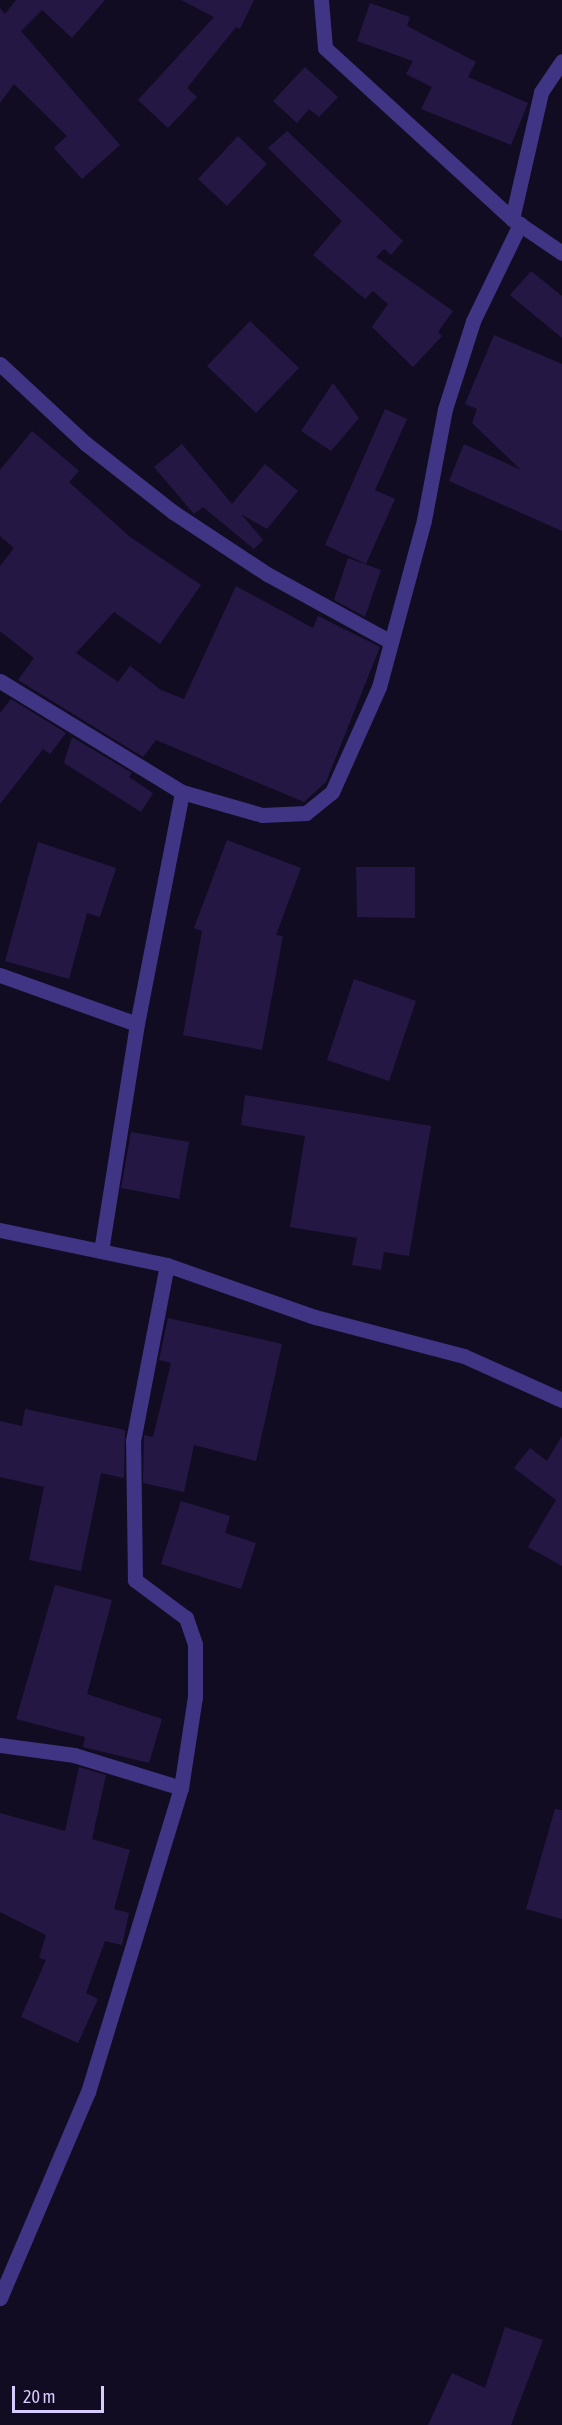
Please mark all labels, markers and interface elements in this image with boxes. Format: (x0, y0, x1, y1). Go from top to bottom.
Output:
scale bar (15, 2374, 106, 2412)
text: 20 m (23, 2386, 55, 2407)

